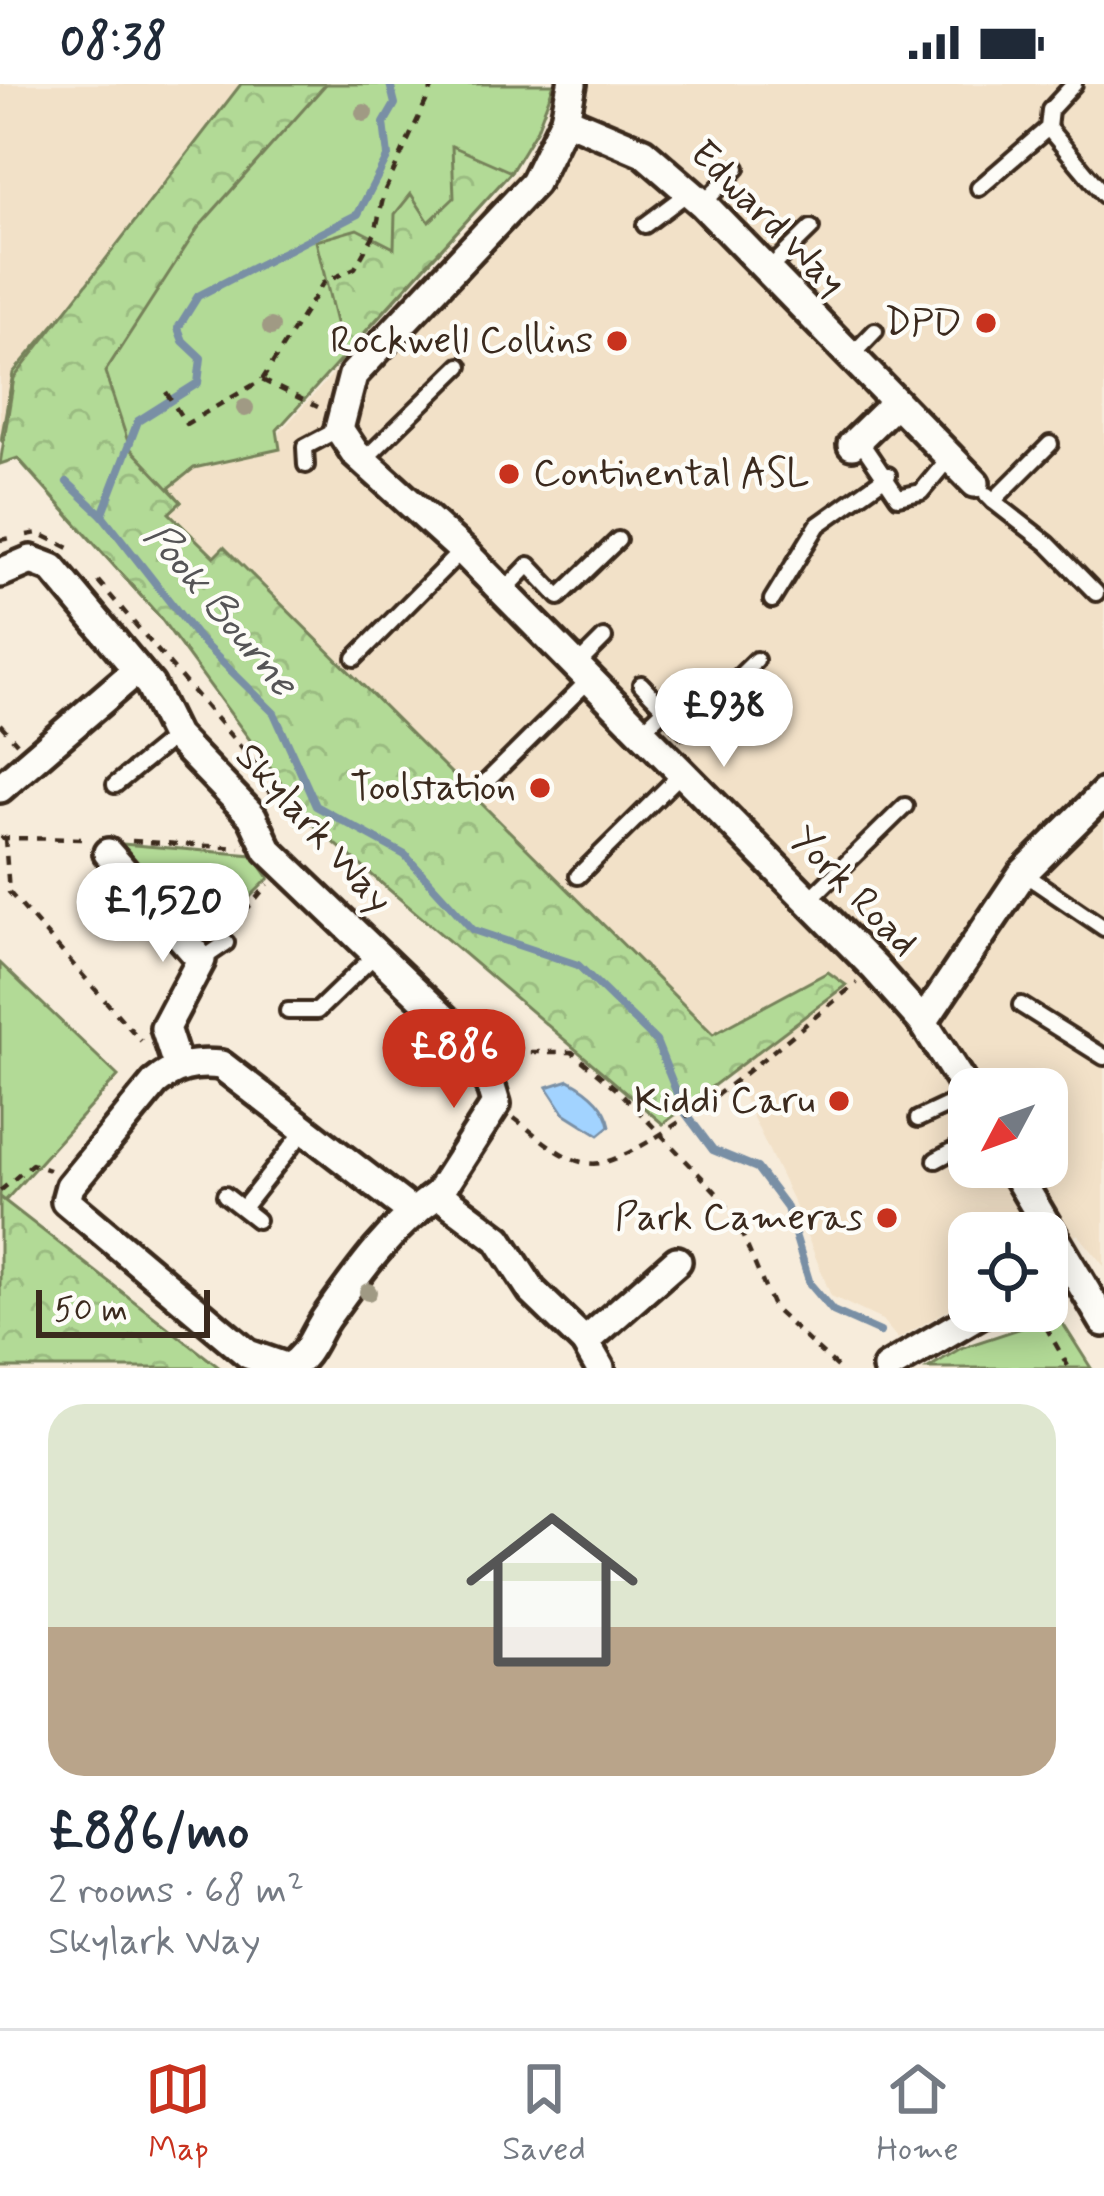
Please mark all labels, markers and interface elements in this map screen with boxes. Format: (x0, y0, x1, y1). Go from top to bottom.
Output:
text: 08:38 (60, 13, 167, 72)
street label: Edward Way (678, 130, 856, 308)
place label: DPD (884, 298, 962, 349)
marker: DPD (973, 310, 999, 336)
place label: Rockwell Collins (330, 316, 593, 367)
marker: Rockwell Collins (604, 328, 630, 354)
place label: Continental ASL (533, 449, 810, 500)
marker: Continental ASL (496, 461, 522, 487)
water label: Pook Bourne (131, 511, 310, 710)
pin: £938 (653, 668, 795, 770)
text: £938 (682, 681, 766, 732)
street label: Skylark Way (223, 733, 403, 925)
place label: Toolstation (350, 763, 516, 814)
marker: Toolstation (527, 775, 553, 801)
street label: York Road (778, 815, 928, 969)
pin: £1,520 (65, 863, 261, 965)
text: £1,520 (103, 876, 223, 927)
pin: £886 (383, 1009, 525, 1111)
text: £886 (409, 1022, 499, 1073)
north arrow (948, 1068, 1068, 1188)
map controls (948, 1068, 1068, 1332)
place label: Kiddi Caru (634, 1076, 815, 1127)
marker: Kiddi Caru (826, 1088, 852, 1114)
place label: Park Cameras (615, 1193, 863, 1244)
marker: Park Cameras (874, 1205, 900, 1231)
button: locate (948, 1212, 1068, 1332)
scale bar (36, 1284, 210, 1337)
text: 50 m (54, 1289, 128, 1333)
icon: home (444, 1482, 660, 1698)
text: £886/mo (48, 1800, 249, 1866)
text: 2 rooms · 68 m² (48, 1866, 304, 1917)
text: Skylark Way (48, 1917, 261, 1968)
tab: Map (145, 2056, 211, 2172)
tab: Saved (502, 2056, 586, 2172)
tab: Home (877, 2056, 959, 2172)

